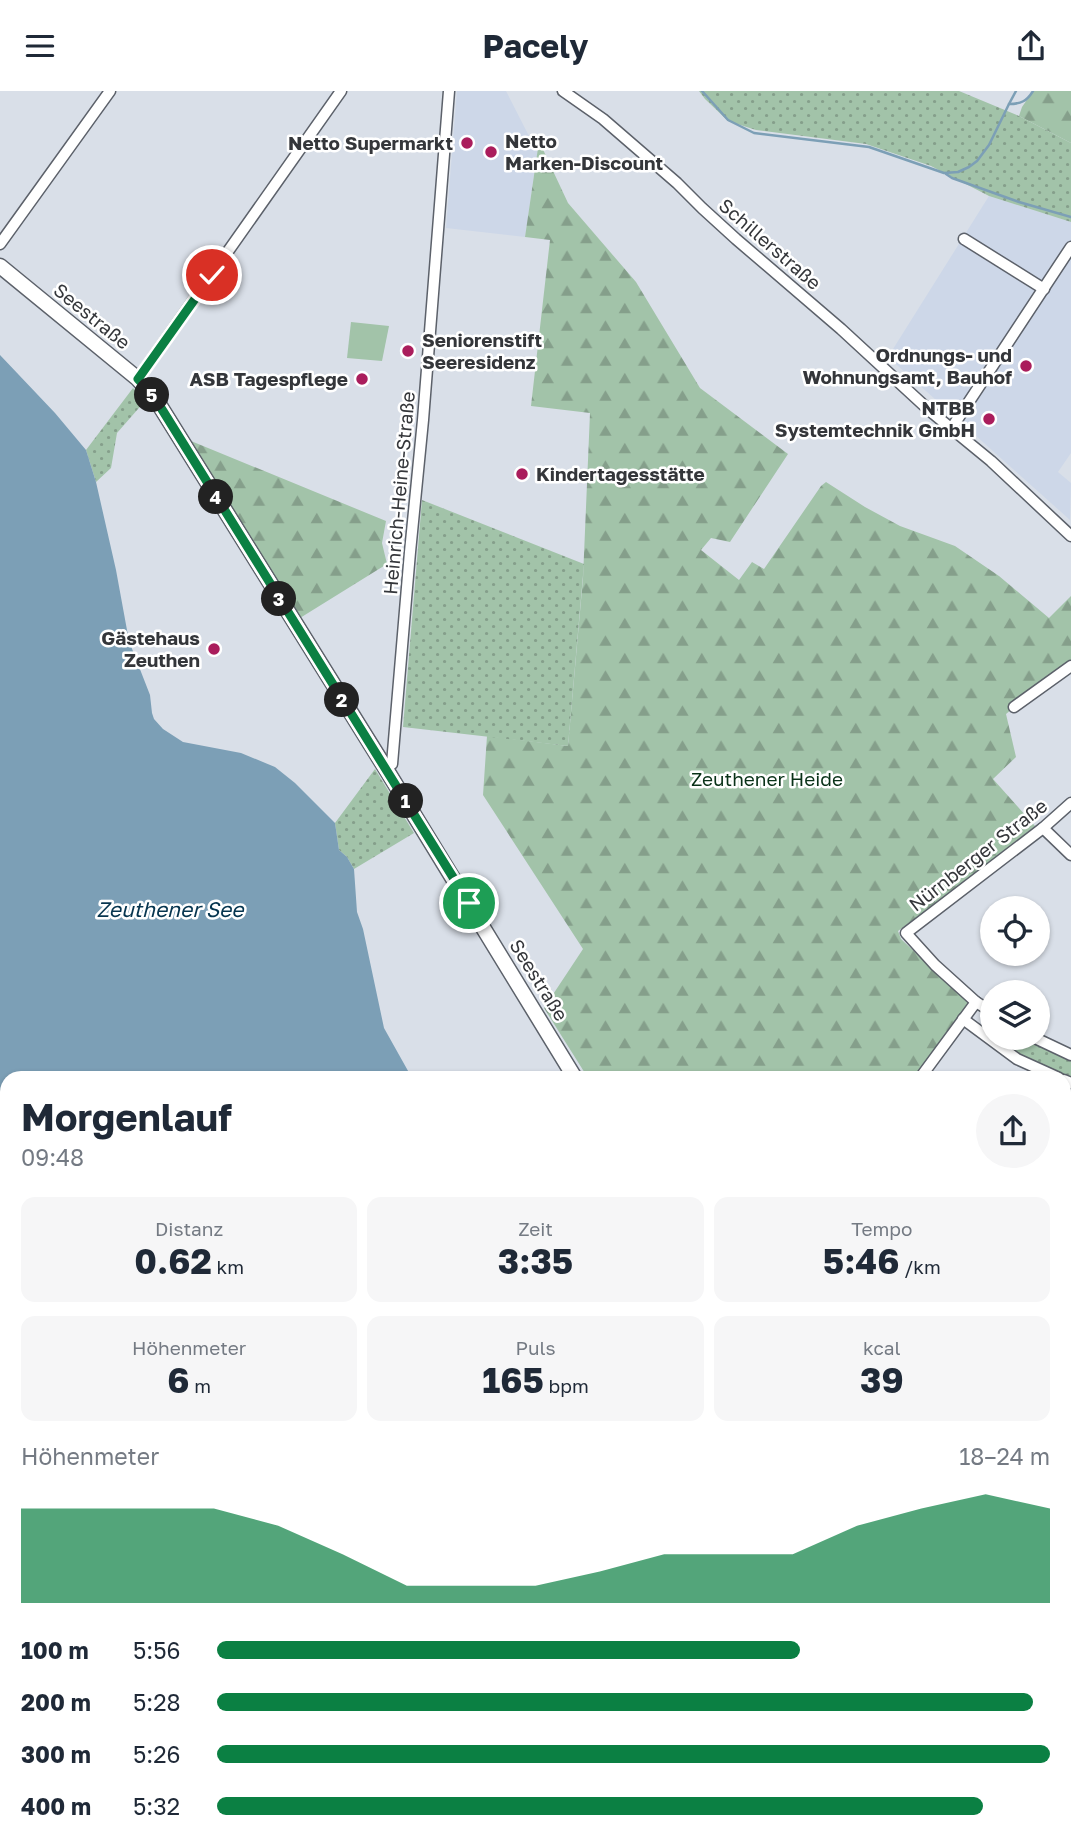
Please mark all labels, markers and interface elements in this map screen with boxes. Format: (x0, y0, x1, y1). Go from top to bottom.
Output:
icon: menu (21, 27, 59, 65)
text: Pacely (482, 27, 589, 65)
icon: share (1012, 27, 1050, 65)
place label: Netto Marken-Discount (505, 129, 663, 174)
place label: Netto Supermarkt (288, 131, 453, 154)
marker: Netto Supermarkt (459, 135, 475, 151)
marker: Netto Marken-Discount (483, 144, 499, 160)
street label: Schillerstraße (715, 193, 826, 294)
pin (182, 245, 242, 305)
icon: check (193, 256, 231, 294)
street label: Seestraße (49, 278, 135, 353)
place label: Seniorenstift Seeresidenz (422, 328, 543, 373)
marker: Seniorenstift Seeresidenz (400, 343, 416, 359)
place label: Ordnungs- und Wohnungsamt, Bauhof (802, 343, 1012, 388)
marker: Ordnungs- und Wohnungsamt, Bauhof (1018, 358, 1034, 374)
place label: ASB Tagespflege (190, 367, 348, 390)
marker: ASB Tagespflege (354, 371, 370, 387)
pin: 5 (134, 377, 170, 413)
text: 5 (146, 383, 157, 406)
street label: Heinrich-Heine-Straße (378, 390, 419, 596)
place label: NTBB Systemtechnik GmbH (775, 396, 975, 441)
marker: NTBB Systemtechnik GmbH (981, 411, 997, 427)
place label: Kindertagesstätte (536, 462, 705, 485)
marker: Kindertagesstätte (514, 466, 530, 482)
pin: 4 (198, 479, 234, 515)
text: 4 (210, 485, 221, 508)
pin: 3 (262, 581, 296, 617)
text: 3 (273, 587, 284, 610)
place label: Gästehaus Zeuthen (101, 626, 200, 671)
marker: Gästehaus Zeuthen (206, 641, 222, 657)
pin: 2 (324, 683, 360, 717)
text: 2 (336, 688, 347, 711)
park label: Zeuthener Heide (691, 767, 843, 790)
pin: 1 (388, 783, 424, 819)
text: 1 (401, 789, 410, 812)
street label: Nürnberger Straße (904, 793, 1051, 916)
pin (439, 873, 499, 933)
icon: arrive (450, 884, 488, 922)
water label: Zeuthener See (97, 896, 245, 922)
map controls (980, 896, 1050, 1050)
button: locate (980, 896, 1050, 966)
street label: Seestraße (505, 935, 574, 1025)
button: layers (980, 980, 1050, 1050)
text: Morgenlauf (21, 1094, 232, 1139)
button: share (976, 1094, 1050, 1168)
text: 09:48 (21, 1143, 84, 1171)
text: Distanz (155, 1217, 223, 1240)
text: Zeit (518, 1217, 553, 1240)
text: Tempo (851, 1217, 912, 1240)
text: 0.62 (134, 1240, 212, 1282)
text: 3:35 (498, 1240, 573, 1282)
text: 5:46 (823, 1240, 899, 1282)
text: km (212, 1255, 244, 1278)
text: /km (899, 1255, 941, 1278)
text: Höhenmeter (132, 1336, 246, 1359)
text: Puls (515, 1336, 556, 1359)
text: kcal (863, 1336, 901, 1359)
text: 6 (167, 1359, 189, 1401)
text: 165 (482, 1359, 544, 1401)
text: 39 (860, 1359, 904, 1401)
text: m (189, 1374, 211, 1397)
text: bpm (544, 1374, 589, 1397)
text: Höhenmeter (21, 1442, 159, 1470)
text: 18–24 m (959, 1442, 1050, 1470)
text: 100 m (21, 1636, 89, 1664)
text: 5:56 (133, 1636, 181, 1664)
text: 200 m (21, 1688, 91, 1716)
text: 5:28 (133, 1688, 181, 1716)
text: 300 m (21, 1740, 91, 1768)
text: 5:26 (133, 1740, 181, 1768)
text: 400 m (21, 1792, 91, 1820)
text: 5:32 (133, 1792, 180, 1820)

